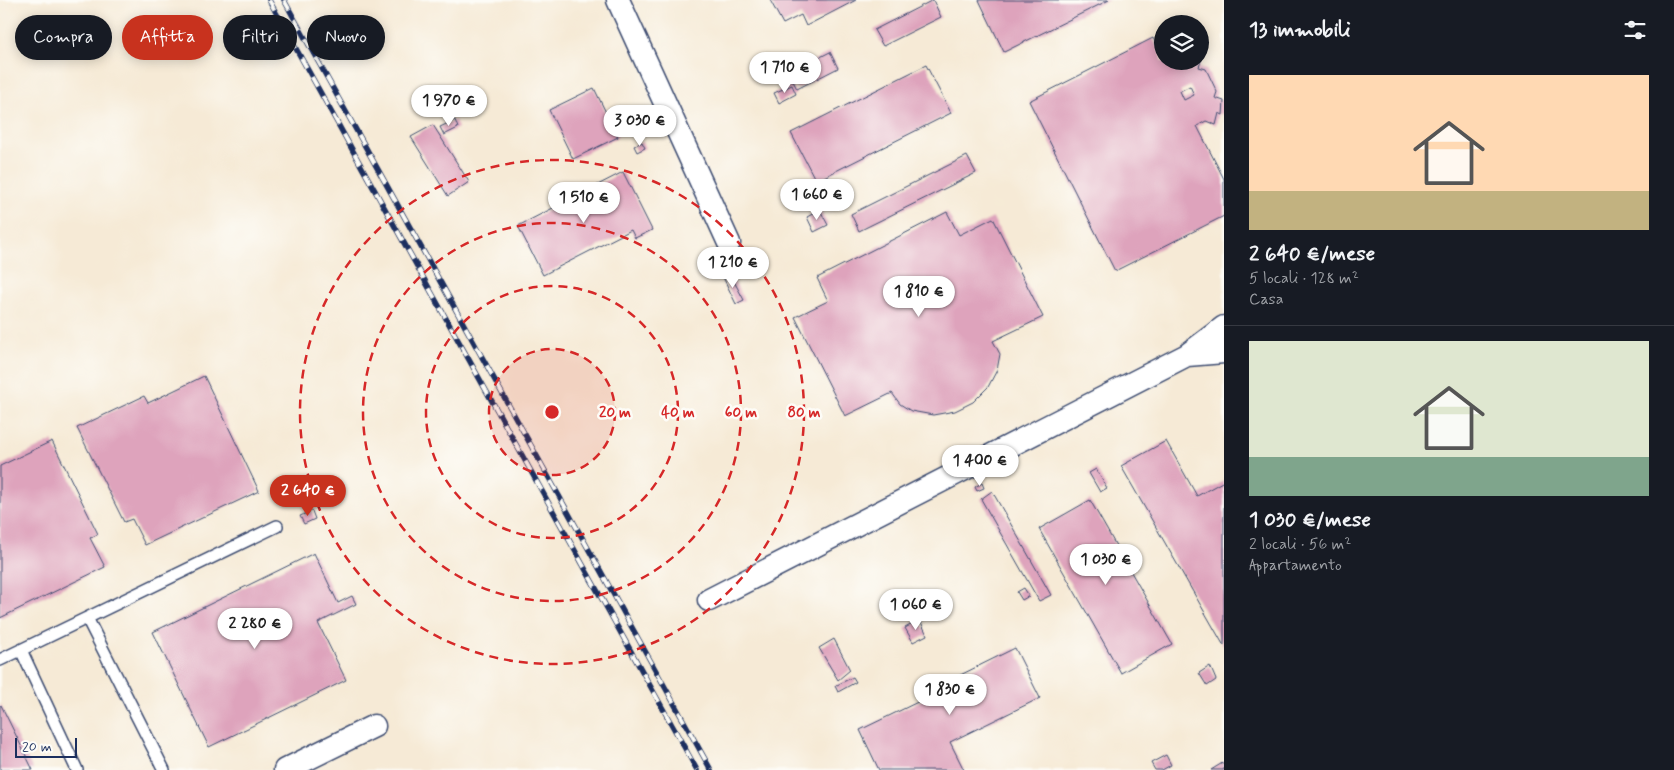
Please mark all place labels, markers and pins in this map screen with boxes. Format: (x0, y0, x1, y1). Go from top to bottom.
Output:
pin: 1 710 € (739, 52, 831, 94)
pin: 1 970 € (403, 84, 495, 127)
pin: 3 030 € (594, 104, 686, 147)
pin: 1 660 € (771, 178, 863, 221)
pin: 1 510 € (538, 182, 630, 224)
pin: 1 210 € (687, 246, 779, 289)
pin: 1 810 € (873, 276, 965, 318)
centre of rings (543, 403, 561, 421)
pin: 1 400 € (934, 444, 1026, 487)
pin: 2 640 € (262, 474, 354, 517)
pin: 1 030 € (1060, 544, 1152, 586)
pin: 1 060 € (870, 588, 962, 631)
pin: 2 280 € (209, 608, 301, 650)
pin: 1 830 € (904, 674, 996, 716)

